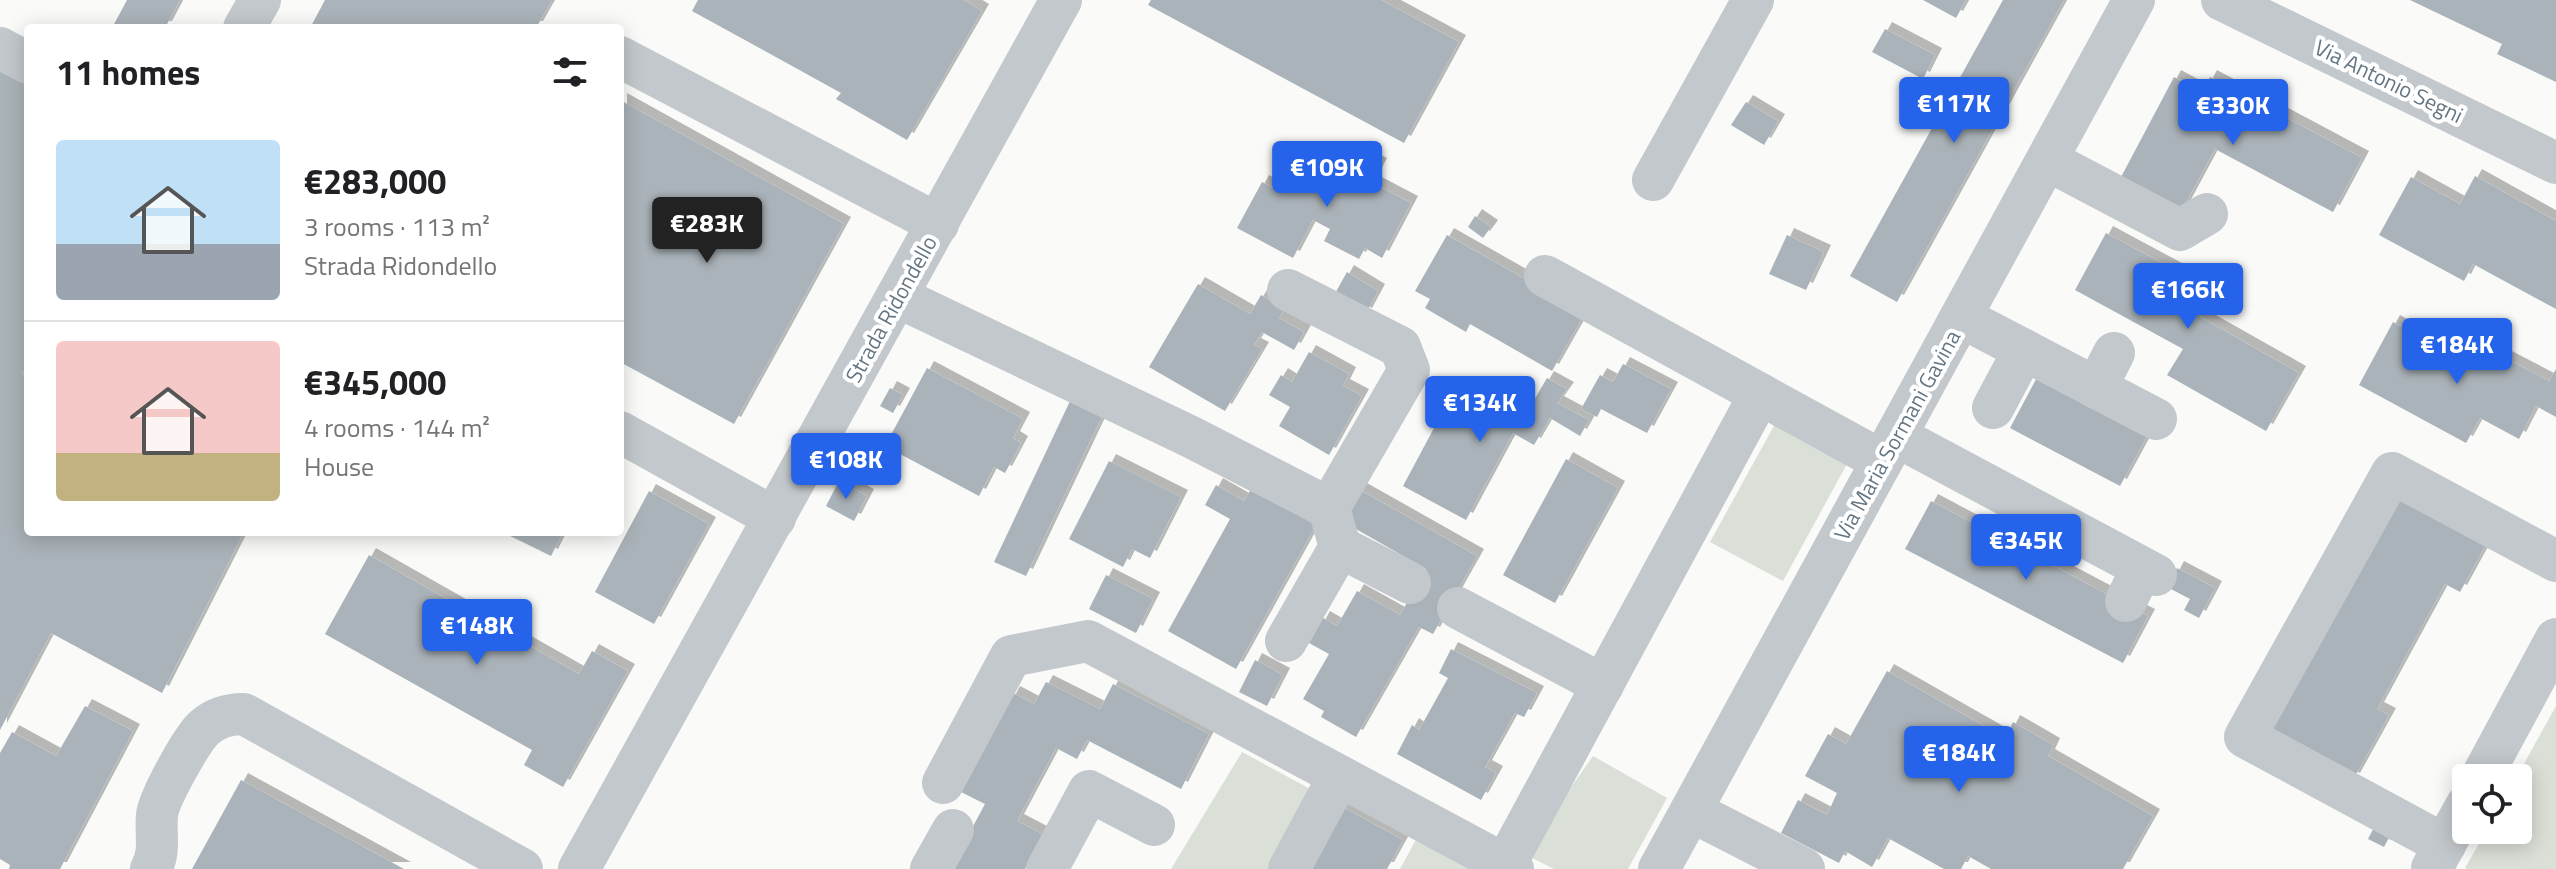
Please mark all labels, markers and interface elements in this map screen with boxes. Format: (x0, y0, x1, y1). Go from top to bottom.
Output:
street label: Via Antonio Segni (2309, 30, 2469, 132)
text: 11 homes (56, 46, 200, 98)
icon: filters (548, 50, 592, 94)
pin: €117K (1898, 77, 2010, 145)
pin: €330K (2177, 79, 2289, 147)
text: €117K (1917, 83, 1991, 122)
text: €330K (2196, 85, 2270, 124)
pin: €109K (1271, 141, 1383, 209)
text: €109K (1290, 147, 1364, 186)
text: €283,000 (304, 155, 446, 207)
icon: home (120, 172, 216, 268)
pin: €283K (651, 197, 763, 265)
text: €283K (670, 203, 744, 242)
text: 3 rooms · 113 m² (304, 207, 490, 246)
street label: Strada Ridondello (836, 229, 946, 389)
text: Strada Ridondello (304, 246, 497, 285)
pin: €166K (2132, 263, 2244, 331)
text: €166K (2151, 269, 2225, 308)
pin: €184K (2401, 318, 2513, 386)
street label: Via Maria Sormani Gavina (1825, 324, 1969, 546)
text: €184K (2420, 324, 2494, 363)
text: €345,000 (304, 356, 446, 408)
icon: home (120, 373, 216, 469)
pin: €134K (1424, 376, 1536, 444)
text: €134K (1443, 382, 1517, 421)
text: 4 rooms · 144 m² (304, 408, 490, 447)
pin: €108K (790, 433, 902, 501)
text: €108K (809, 439, 883, 478)
text: House (304, 447, 374, 486)
pin: €345K (1970, 514, 2082, 582)
text: €345K (1989, 520, 2063, 559)
pin: €148K (421, 599, 533, 667)
text: €148K (440, 605, 514, 644)
pin: €184K (1903, 726, 2015, 794)
text: €184K (1922, 732, 1996, 771)
map controls (2452, 764, 2532, 844)
button: locate (2452, 764, 2532, 844)

